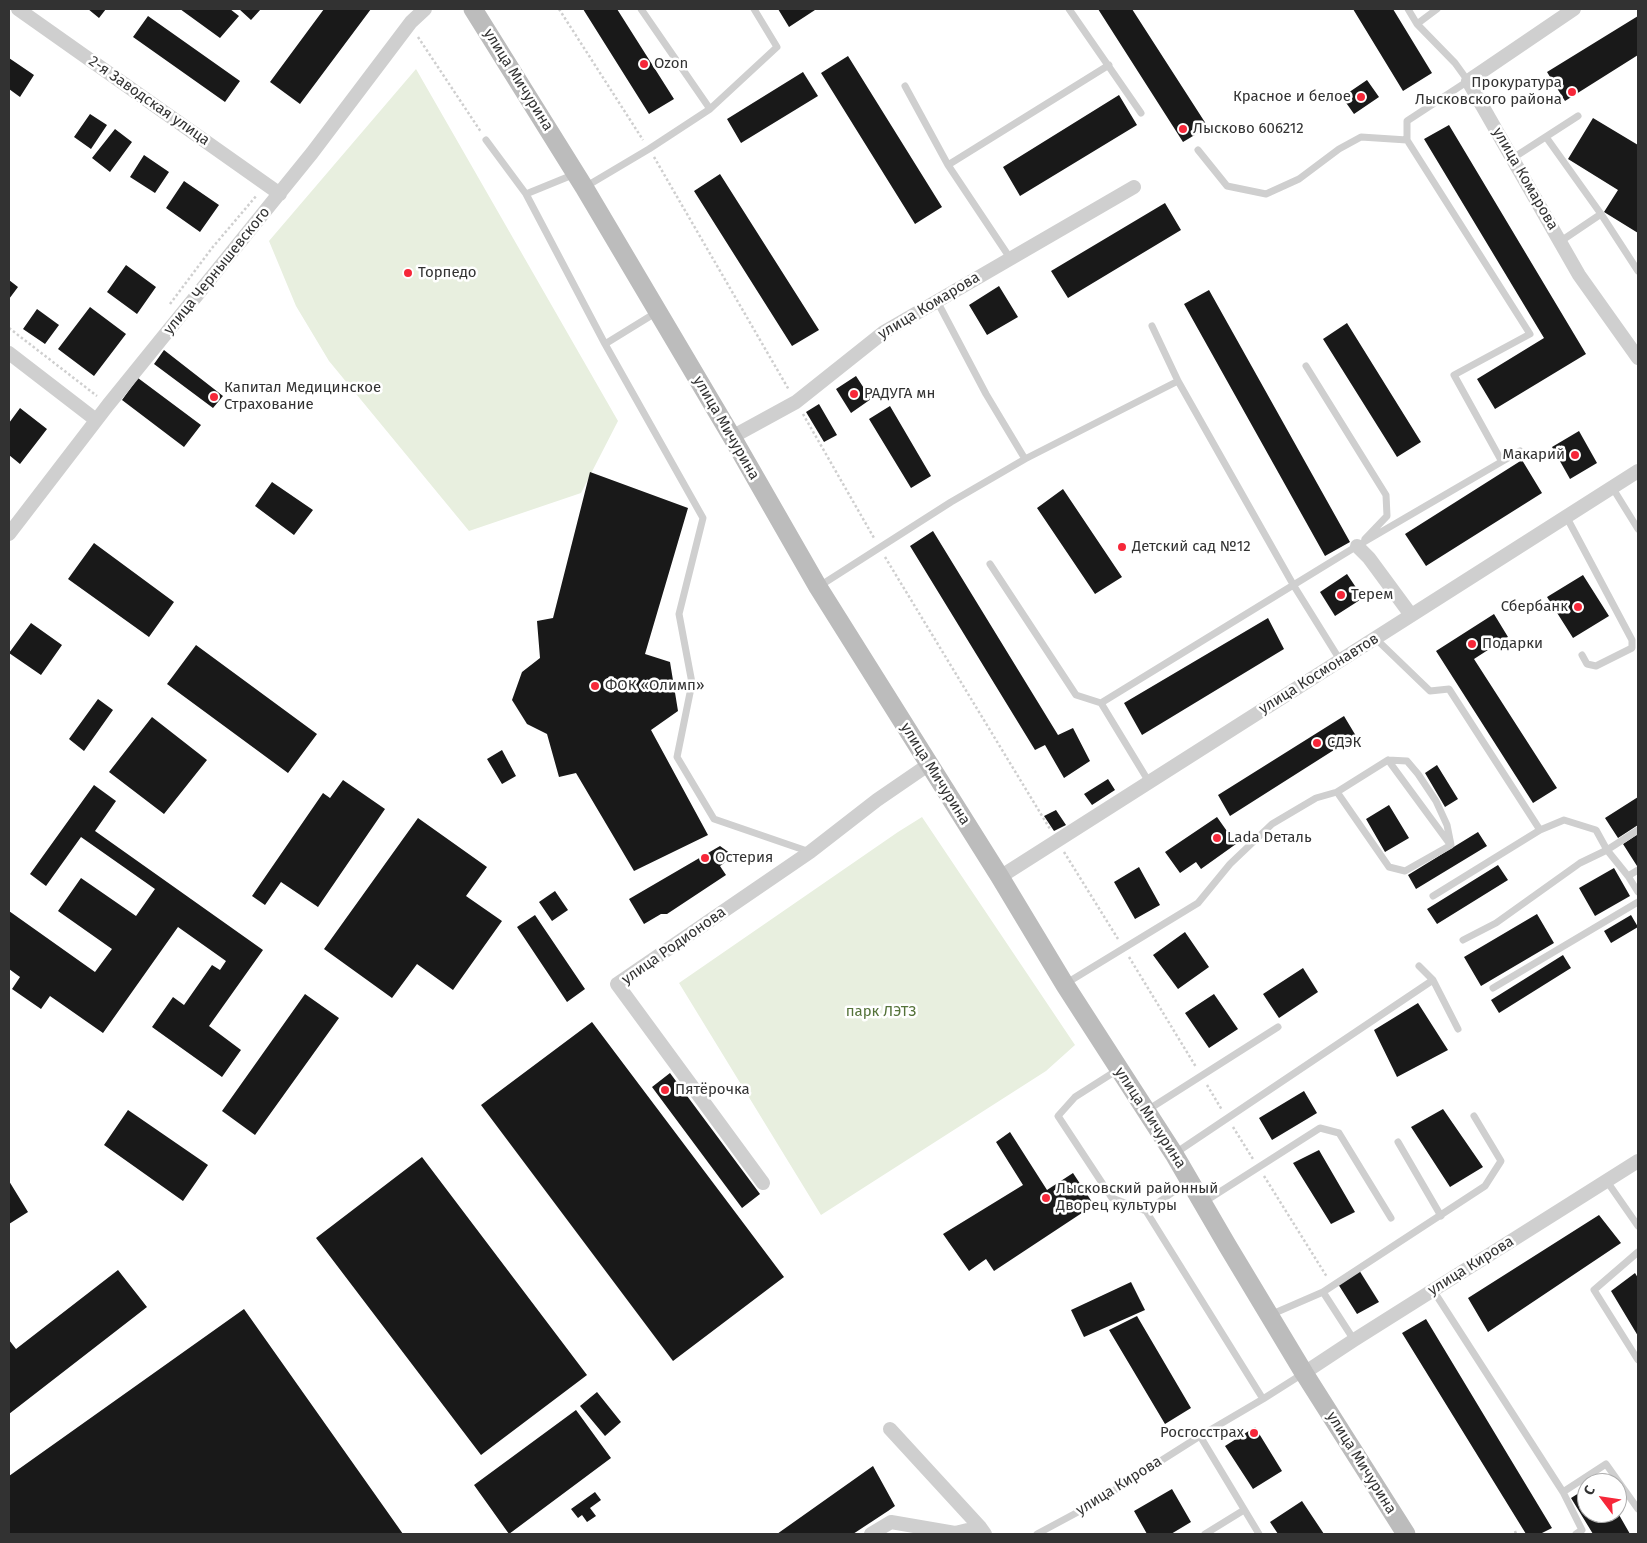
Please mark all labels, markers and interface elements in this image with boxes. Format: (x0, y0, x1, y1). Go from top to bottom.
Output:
street label: улица Мичурина (479, 26, 557, 134)
street label: 2-я Заводская улица (85, 52, 213, 150)
place label: Ozon (654, 55, 688, 73)
marker: Ozon (638, 58, 650, 70)
place label: Прокуратура Лысковского района (1415, 74, 1562, 109)
marker: Прокуратура Лысковского района (1566, 86, 1578, 98)
place label: Красное и белое (1233, 88, 1351, 106)
marker: Красное и белое (1355, 91, 1367, 103)
place label: Лысково 606212 (1193, 120, 1304, 138)
marker: Лысково 606212 (1177, 123, 1189, 135)
street label: улица Комарова (1488, 124, 1562, 234)
street label: улица Чернышевского (160, 204, 274, 338)
place label: Торпедо (418, 264, 477, 282)
marker: Торпедо (402, 267, 414, 279)
street label: улица Комарова (875, 269, 983, 343)
street label: улица Мичурина (689, 373, 763, 483)
place label: Капитал Медицинское Страхование (224, 379, 381, 414)
place label: РАДУГА мн (864, 385, 935, 403)
marker: РАДУГА мн (848, 388, 860, 400)
marker: Капитал Медицинское Страхование (208, 391, 220, 403)
place label: Макарий (1503, 446, 1565, 464)
marker: Макарий (1569, 449, 1581, 461)
place label: Детский сад №12 (1132, 538, 1251, 556)
marker: Детский сад №12 (1116, 541, 1128, 553)
place label: Терем (1351, 586, 1393, 604)
marker: Терем (1335, 589, 1347, 601)
place label: Сбербанк (1501, 598, 1568, 616)
marker: Сбербанк (1572, 601, 1584, 613)
street label: улица Космонавтов (1256, 630, 1382, 718)
place label: Подарки (1482, 635, 1543, 653)
marker: Подарки (1466, 638, 1478, 650)
place label: ФОК «Олимп» (605, 677, 704, 695)
marker: ФОК «Олимп» (589, 680, 601, 692)
street label: улица Мичурина (896, 720, 974, 828)
place label: СДЭК (1327, 734, 1361, 752)
marker: СДЭК (1311, 737, 1323, 749)
place label: Lada Dеталь (1227, 829, 1312, 847)
marker: Lada Dеталь (1211, 832, 1223, 844)
place label: Остерия (715, 849, 773, 867)
marker: Остерия (699, 852, 711, 864)
street label: улица Родионова (619, 903, 729, 989)
park label: парк ЛЭТЗ (846, 1003, 916, 1021)
street label: улица Мичурина (1111, 1064, 1189, 1172)
place label: Пятёрочка (675, 1081, 750, 1099)
marker: Пятёрочка (659, 1084, 671, 1096)
place label: Лысковский районный Дворец культуры (1056, 1180, 1218, 1215)
marker: Лысковский районный Дворец культуры (1040, 1192, 1052, 1204)
street label: улица Кирова (1425, 1232, 1517, 1300)
street label: улица Мичурина (1322, 1409, 1400, 1517)
place label: Росгосстрах (1160, 1424, 1244, 1442)
marker: Росгосстрах (1248, 1427, 1260, 1439)
street label: улица Кирова (1073, 1452, 1165, 1520)
north arrow (1577, 1473, 1627, 1523)
text: С (1580, 1483, 1599, 1498)

